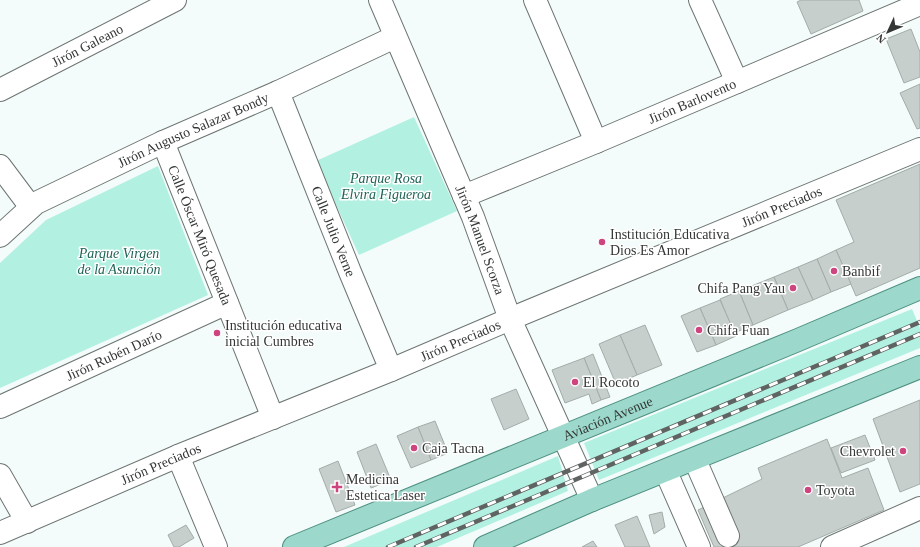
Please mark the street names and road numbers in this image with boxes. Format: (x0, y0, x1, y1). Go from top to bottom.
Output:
street label: Jirón Galeano (49, 21, 126, 70)
street label: Jirón Barlovento (646, 76, 738, 127)
street label: Jirón Augusto Salazar Bondy (115, 90, 271, 171)
street label: Calle Óscar Miró Quesada (165, 163, 234, 308)
street label: Jirón Manuel Scorza (452, 183, 508, 297)
street label: Calle Julio Verne (308, 184, 358, 279)
street label: Jirón Preciados (739, 184, 824, 230)
street label: Jirón Preciados (418, 317, 503, 365)
street label: Jirón Rubén Darío (64, 327, 164, 384)
street label: Aviación Avenue (561, 394, 655, 444)
street label: Jirón Preciados (118, 441, 203, 488)

